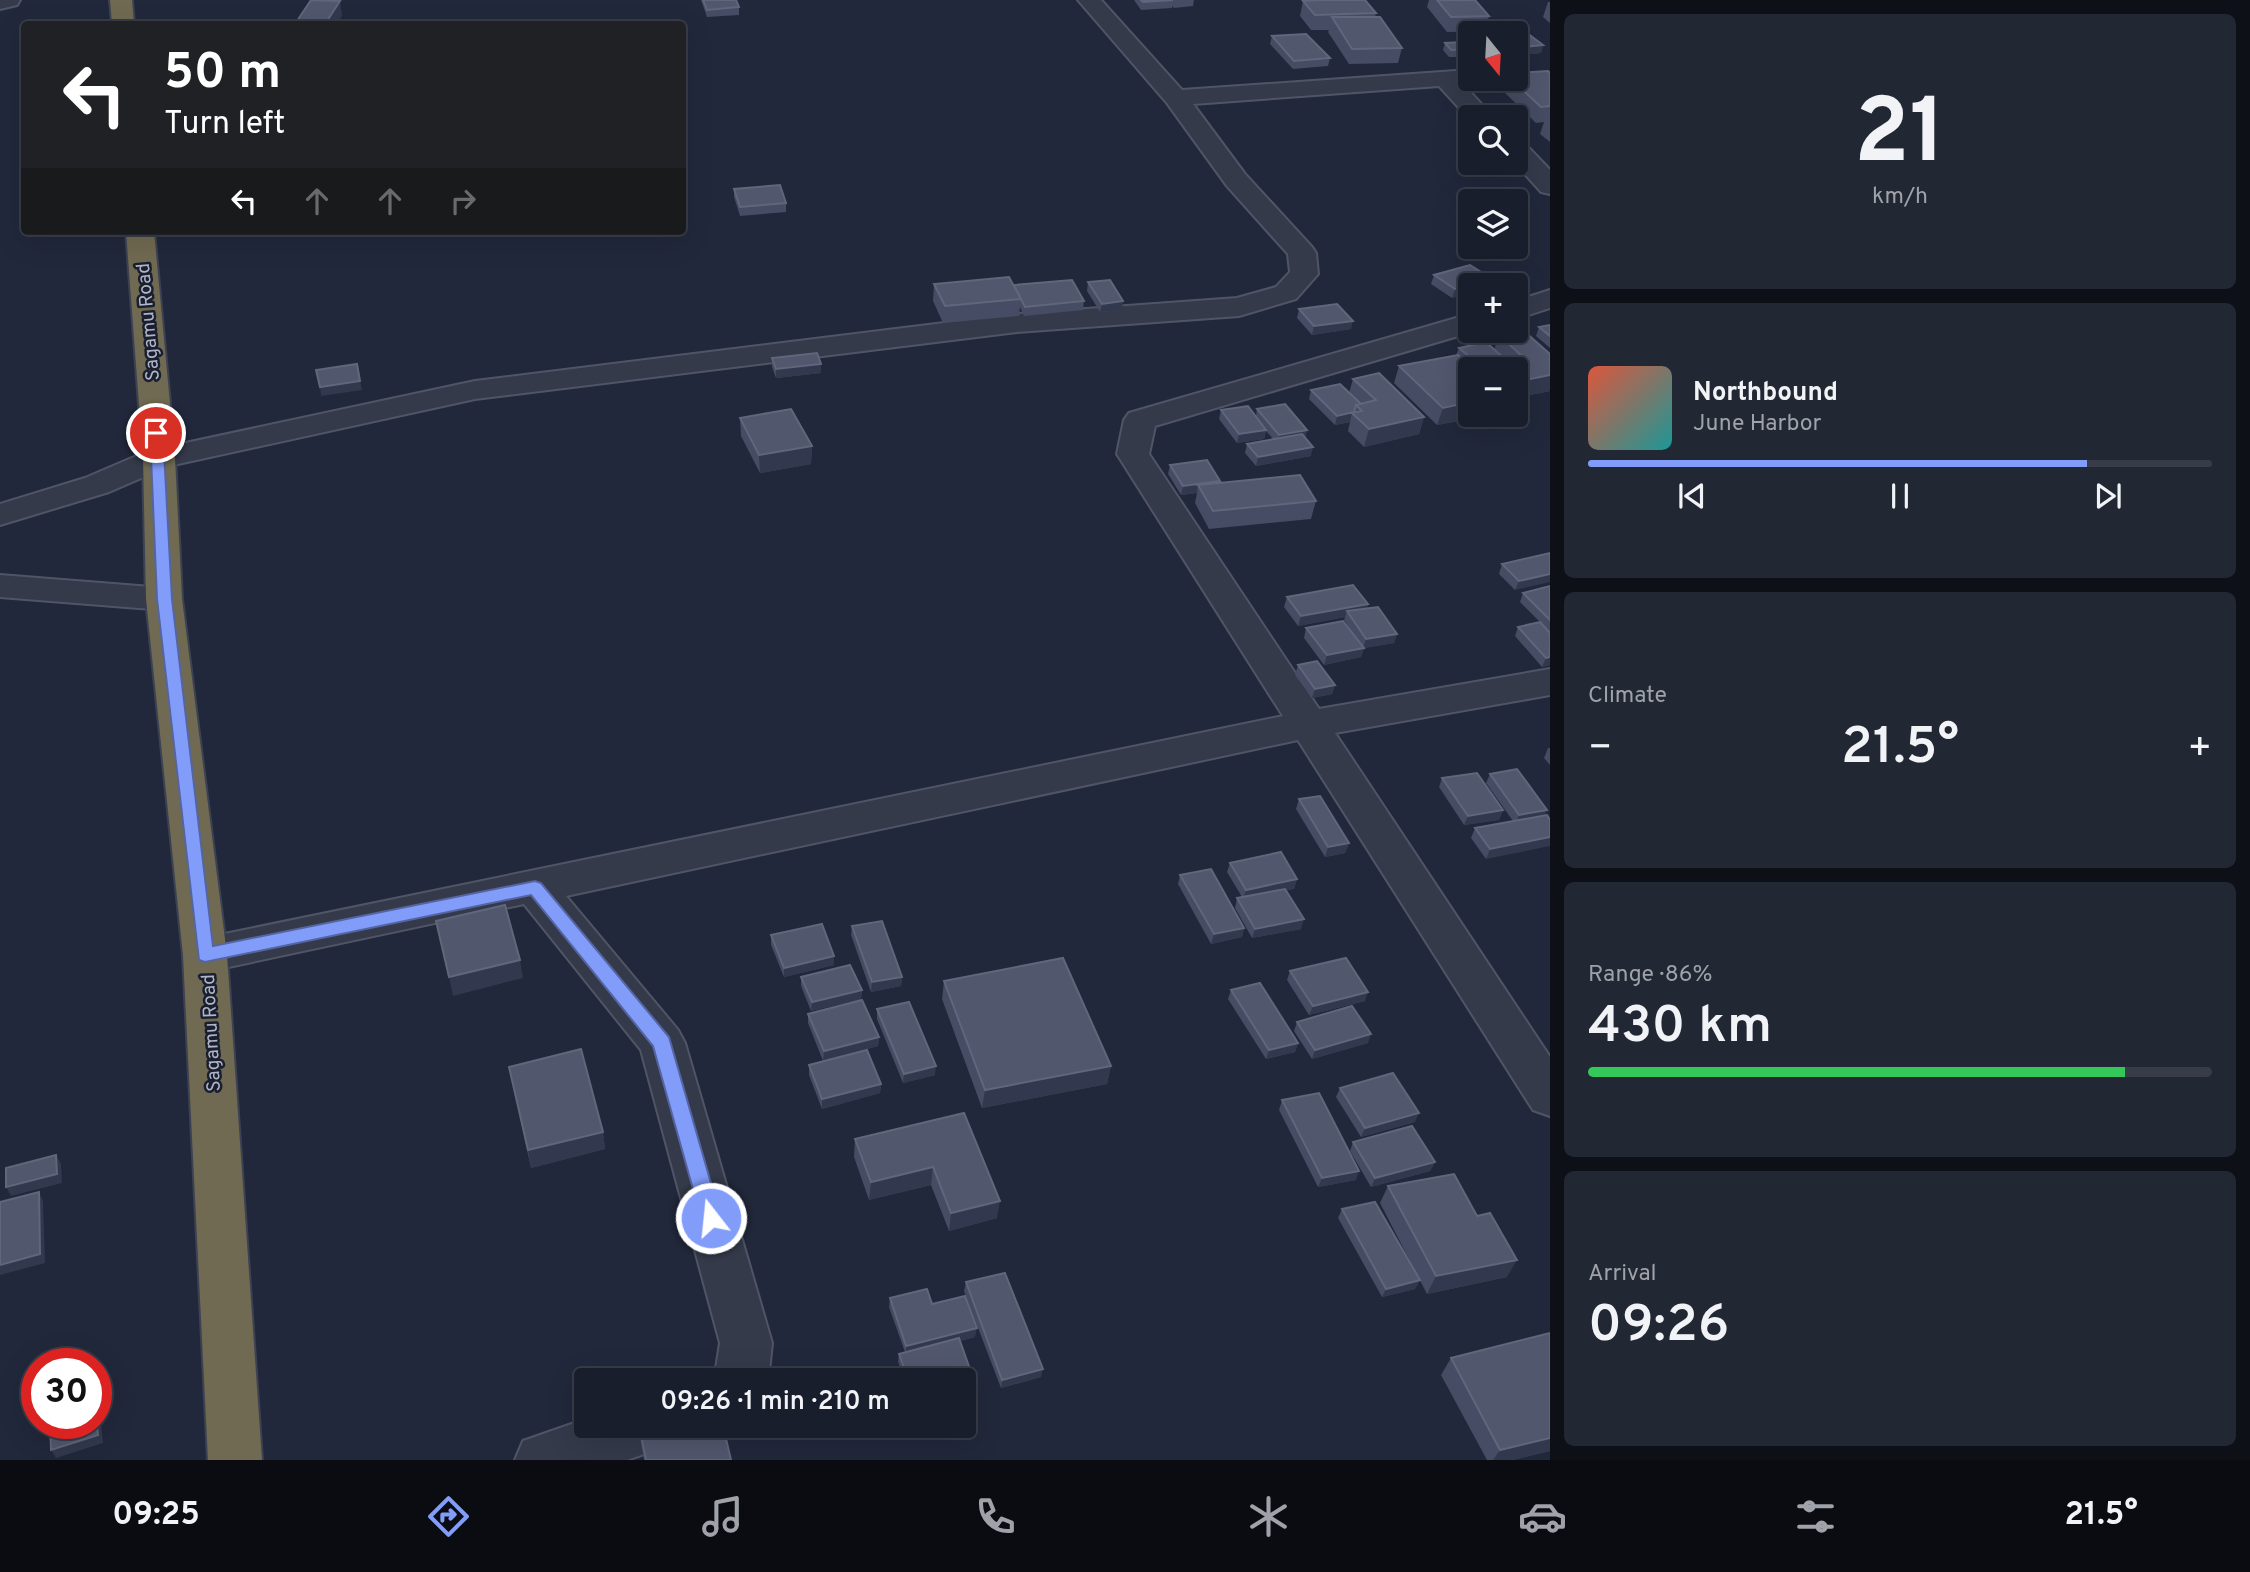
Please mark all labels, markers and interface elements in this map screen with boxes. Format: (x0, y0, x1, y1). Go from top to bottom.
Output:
north arrow (1458, 21, 1528, 91)
map controls (1458, 21, 1528, 427)
text: 50 m (164, 44, 281, 106)
icon: left (49, 49, 140, 140)
text: 21 (1854, 80, 1946, 195)
text: Turn left (164, 105, 285, 145)
button: search (1458, 105, 1528, 175)
icon: left (225, 182, 263, 220)
icon: ahead (298, 182, 336, 220)
icon: ahead (371, 182, 409, 220)
icon: right (444, 182, 482, 220)
text: km/h (1872, 183, 1928, 212)
button: layers (1458, 189, 1528, 259)
street label: Sagamu Road (132, 262, 166, 382)
button: + (1458, 273, 1528, 343)
button: − (1458, 357, 1528, 427)
text: Northbound (1693, 377, 1838, 410)
pin (126, 403, 186, 463)
text: June Harbor (1693, 410, 1821, 439)
icon: arrive (137, 414, 175, 452)
icon: previous (1673, 477, 1711, 515)
icon: pause (1881, 477, 1919, 515)
icon: next (2089, 477, 2127, 515)
text: Climate (1588, 682, 1667, 711)
text: 21.5° (1841, 716, 1959, 782)
text: − (1588, 725, 1613, 774)
text: + (2187, 725, 2212, 774)
text: Range · 86% (1588, 961, 1713, 990)
street label: Sagamu Road (197, 973, 227, 1092)
text: 430 km (1588, 995, 1772, 1061)
position arrow (674, 1181, 748, 1255)
text: Arrival (1588, 1260, 1657, 1289)
text: 09:26 (1588, 1294, 1729, 1360)
speed limit sign: 30 (21, 1348, 112, 1439)
text: 09:26 · 1 min · 210 m (660, 1386, 890, 1419)
icon: directions (424, 1492, 473, 1541)
icon: music (698, 1492, 747, 1541)
icon: phone (971, 1492, 1020, 1541)
icon: climate (1244, 1492, 1293, 1541)
icon: car (1518, 1492, 1567, 1541)
icon: filters (1791, 1492, 1840, 1541)
text: 09:25 (112, 1496, 200, 1536)
text: 21.5° (2065, 1496, 2138, 1536)

